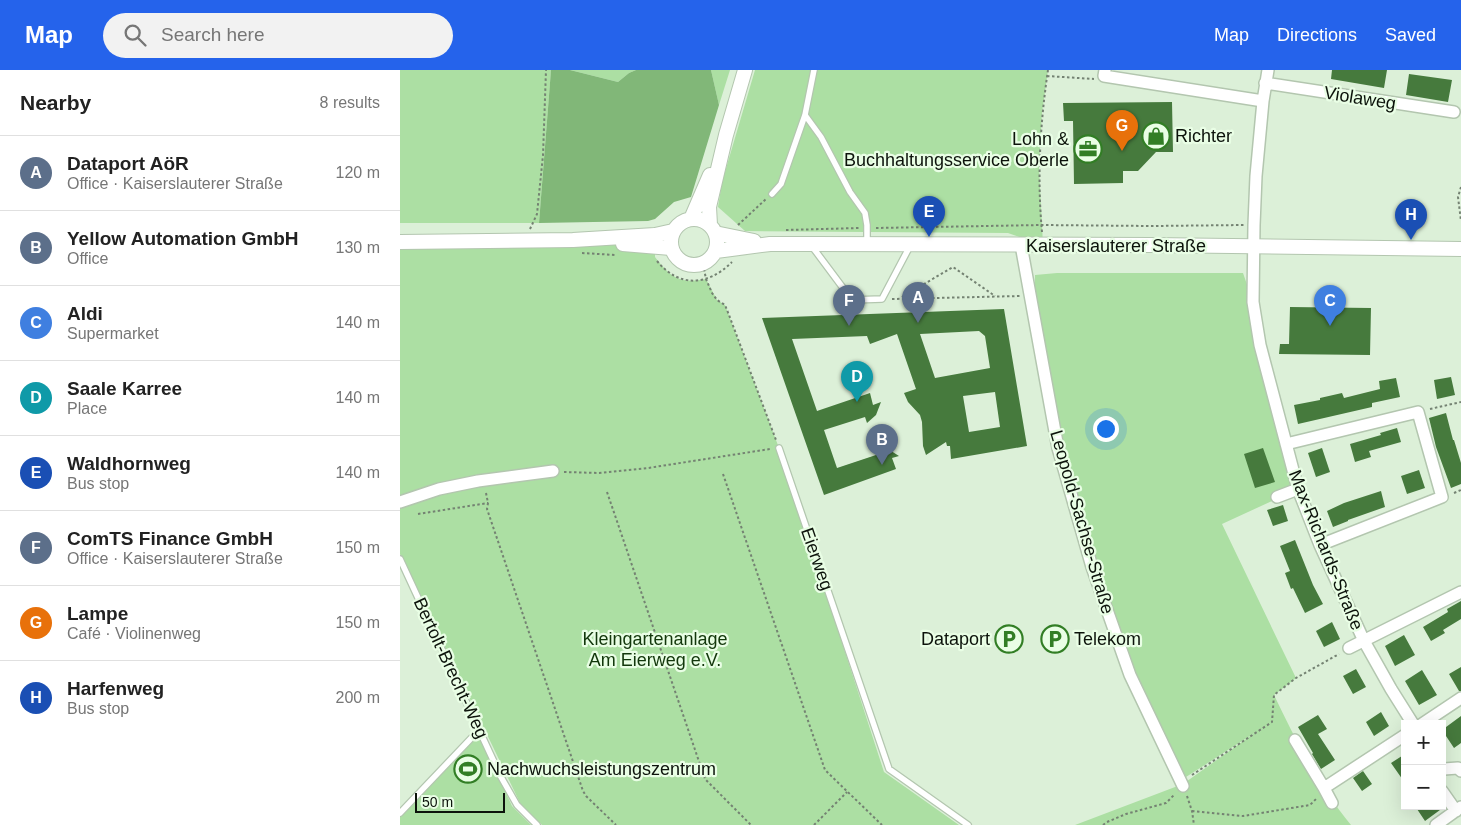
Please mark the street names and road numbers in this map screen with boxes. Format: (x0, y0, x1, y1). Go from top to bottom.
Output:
street label: Violaweg (1323, 82, 1397, 114)
street label: Kaiserslauterer Straße (1026, 236, 1206, 256)
street label: Leopold-Sachse-Straße (1046, 428, 1118, 616)
street label: Max-Richards-Straße (1285, 467, 1367, 633)
street label: Eierweg (797, 525, 837, 593)
street label: Bertolt-Brecht-Weg (410, 595, 492, 741)

